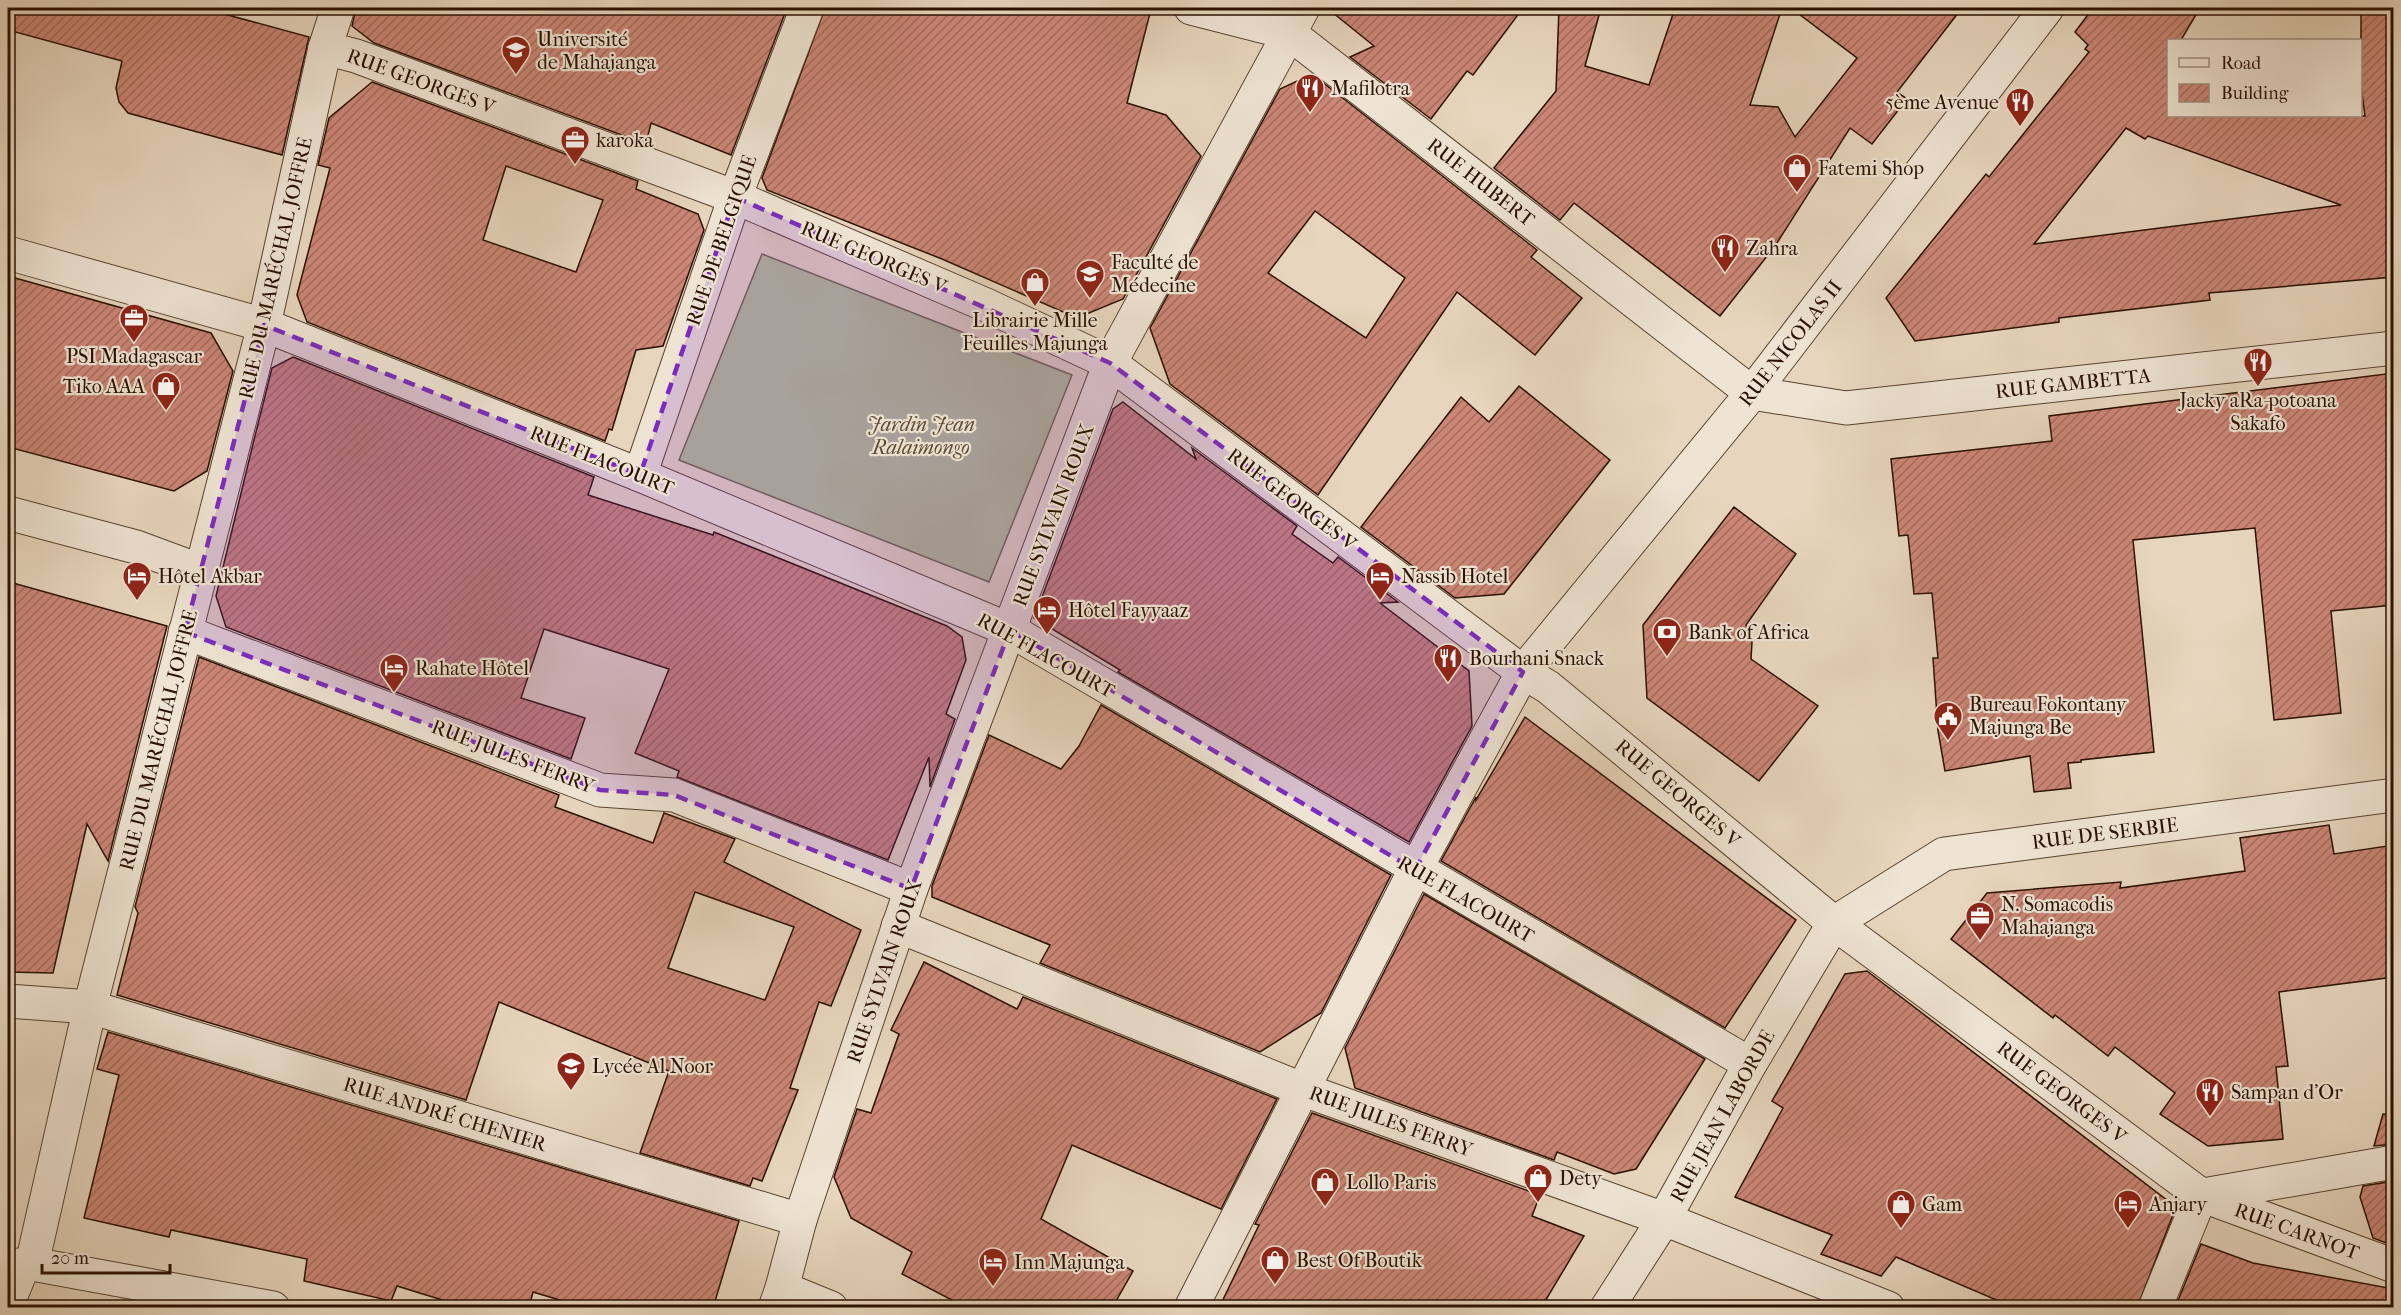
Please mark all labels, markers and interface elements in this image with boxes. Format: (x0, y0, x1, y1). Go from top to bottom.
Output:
place label: Université de Mahajanga (537, 28, 657, 74)
school or university icon: Université de Mahajanga (500, 34, 532, 76)
legend (2167, 39, 2362, 117)
street label: RUE GEORGES V (344, 44, 499, 119)
text: Road (2221, 53, 2261, 74)
restaurant icon: Mafilotra (1294, 72, 1326, 114)
place label: Mafilotra (1331, 77, 1411, 100)
text: Building (2221, 83, 2289, 104)
restaurant icon: 5ème Avenue (2004, 86, 2036, 128)
place label: 5ème Avenue (1885, 91, 1999, 114)
office icon: karoka (559, 124, 591, 166)
place label: karoka (596, 129, 654, 152)
street label: RUE HUBERT (1423, 133, 1539, 232)
street label: RUE DU MARÉCHAL JOFFRE (233, 135, 317, 401)
street label: RUE DE BELGIQUE (681, 152, 762, 329)
shop icon: Fatemi Shop (1781, 152, 1813, 194)
place label: Fatemi Shop (1818, 157, 1924, 180)
street label: RUE GEORGES V (798, 216, 951, 299)
restaurant icon: Zahra (1709, 232, 1741, 274)
place label: Zahra (1746, 237, 1799, 260)
place label: Faculté de Médecine (1111, 251, 1199, 297)
school or university icon: Faculté de Médecine (1074, 258, 1106, 300)
shop icon: Librairie Mille Feuilles Majunga (1019, 266, 1051, 308)
street label: RUE NICOLAS II (1734, 276, 1847, 411)
office icon: PSI Madagascar (118, 302, 150, 344)
place label: Librairie Mille Feuilles Majunga (962, 309, 1109, 355)
place label: PSI Madagascar (66, 345, 203, 368)
restaurant icon: Jacky aRa-potoana Sakafo (2242, 346, 2274, 388)
street label: RUE GAMBETTA (1994, 364, 2153, 403)
shop icon: Tiko AAA (150, 370, 182, 412)
place label: Tiko AAA (63, 375, 146, 398)
place label: Jacky aRa-potoana Sakafo (2177, 389, 2337, 435)
park label: Jardin Jean Ralaimongo (867, 413, 975, 459)
street label: RUE SYLVAIN ROUX (1008, 420, 1099, 610)
street label: RUE FLACOURT (526, 421, 678, 500)
street label: RUE GEORGES V (1223, 443, 1362, 556)
hotel icon: Hôtel Akbar (121, 560, 153, 602)
hotel icon: Nassib Hotel (1364, 560, 1396, 602)
place label: Hôtel Akbar (158, 565, 262, 588)
place label: Nassib Hotel (1401, 565, 1509, 588)
hotel icon: Hôtel Fayyaaz (1031, 594, 1063, 636)
place label: Hôtel Fayyaaz (1068, 599, 1188, 622)
street label: RUE DU MARÉCHAL JOFFRE (114, 607, 202, 873)
street label: RUE FLACOURT (973, 608, 1119, 703)
bank icon: Bank of Africa (1651, 616, 1683, 658)
place label: Bank of Africa (1688, 621, 1810, 644)
restaurant icon: Bourhani Snack (1432, 642, 1464, 684)
place label: Bourhani Snack (1469, 647, 1605, 670)
hotel icon: Rahate Hôtel (378, 652, 410, 694)
place label: Rahate Hôtel (415, 657, 529, 680)
place label: Bureau Fokontany Majunga Be (1969, 693, 2128, 739)
public building icon: Bureau Fokontany Majunga Be (1932, 700, 1964, 742)
street label: RUE JULES FERRY (428, 715, 599, 799)
street label: RUE GEORGES V (1611, 734, 1745, 853)
street label: RUE DE SERBIE (2031, 813, 2180, 854)
street label: RUE FLACOURT (1394, 851, 1538, 948)
street label: RUE SYLVAIN ROUX (842, 876, 927, 1066)
place label: N. Somacodis Mahajanga (2001, 893, 2113, 939)
office icon: N. Somacodis Mahajanga (1964, 900, 1996, 942)
street label: RUE JEAN LABORDE (1665, 1026, 1779, 1207)
street label: RUE GEORGES V (1993, 1036, 2132, 1149)
school or university icon: Lycée Al Noor (555, 1050, 587, 1092)
place label: Lycée Al Noor (592, 1055, 714, 1078)
street label: RUE ANDRÉ CHENIER (341, 1072, 551, 1157)
restaurant icon: Sampan d'Or (2194, 1076, 2226, 1118)
street label: RUE JULES FERRY (1306, 1081, 1477, 1162)
place label: Sampan d'Or (2231, 1081, 2343, 1104)
shop icon: Dety (1522, 1162, 1554, 1204)
shop icon: Lollo Paris (1309, 1166, 1341, 1208)
place label: Dety (1559, 1167, 1603, 1190)
place label: Lollo Paris (1346, 1171, 1436, 1194)
shop icon: Gam (1885, 1188, 1917, 1230)
hotel icon: Anjary (2112, 1188, 2144, 1230)
place label: Gam (1922, 1193, 1962, 1216)
place label: Anjary (2148, 1193, 2208, 1216)
street label: RUE CARNOT (2231, 1198, 2363, 1265)
scale bar (42, 1237, 170, 1275)
shop icon: Best Of Boutik (1259, 1244, 1291, 1286)
hotel icon: Inn Majunga (977, 1246, 1009, 1288)
text: 20 m (51, 1248, 89, 1269)
place label: Best Of Boutik (1296, 1249, 1423, 1272)
place label: Inn Majunga (1014, 1251, 1126, 1274)

